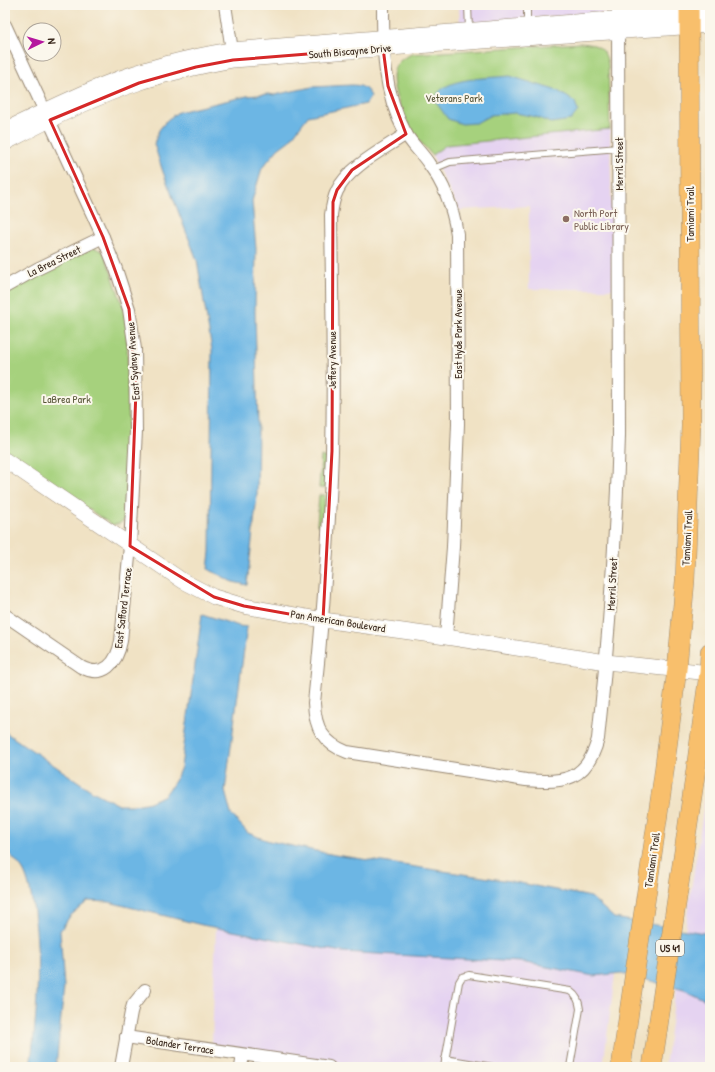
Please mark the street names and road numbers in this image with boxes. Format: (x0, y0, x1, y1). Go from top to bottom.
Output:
street label: South Biscayne Drive (308, 40, 393, 62)
street label: Merril Street (612, 137, 626, 190)
street label: Tamiami Trail (683, 186, 697, 242)
street label: La Brea Street (25, 242, 83, 280)
street label: East Hyde Park Avenue (451, 289, 465, 379)
street label: East Sydney Avenue (123, 321, 143, 400)
street label: Jeffery Avenue (325, 330, 339, 389)
street label: Tamiami Trail (679, 510, 695, 566)
street label: Merril Street (604, 557, 620, 611)
street label: East Safford Terrace (111, 566, 135, 649)
street label: Pan American Boulevard (289, 607, 387, 636)
street label: Tamiami Trail (641, 832, 663, 888)
road number: US 41 (656, 940, 684, 956)
street label: Bolander Terrace (145, 1033, 216, 1057)

